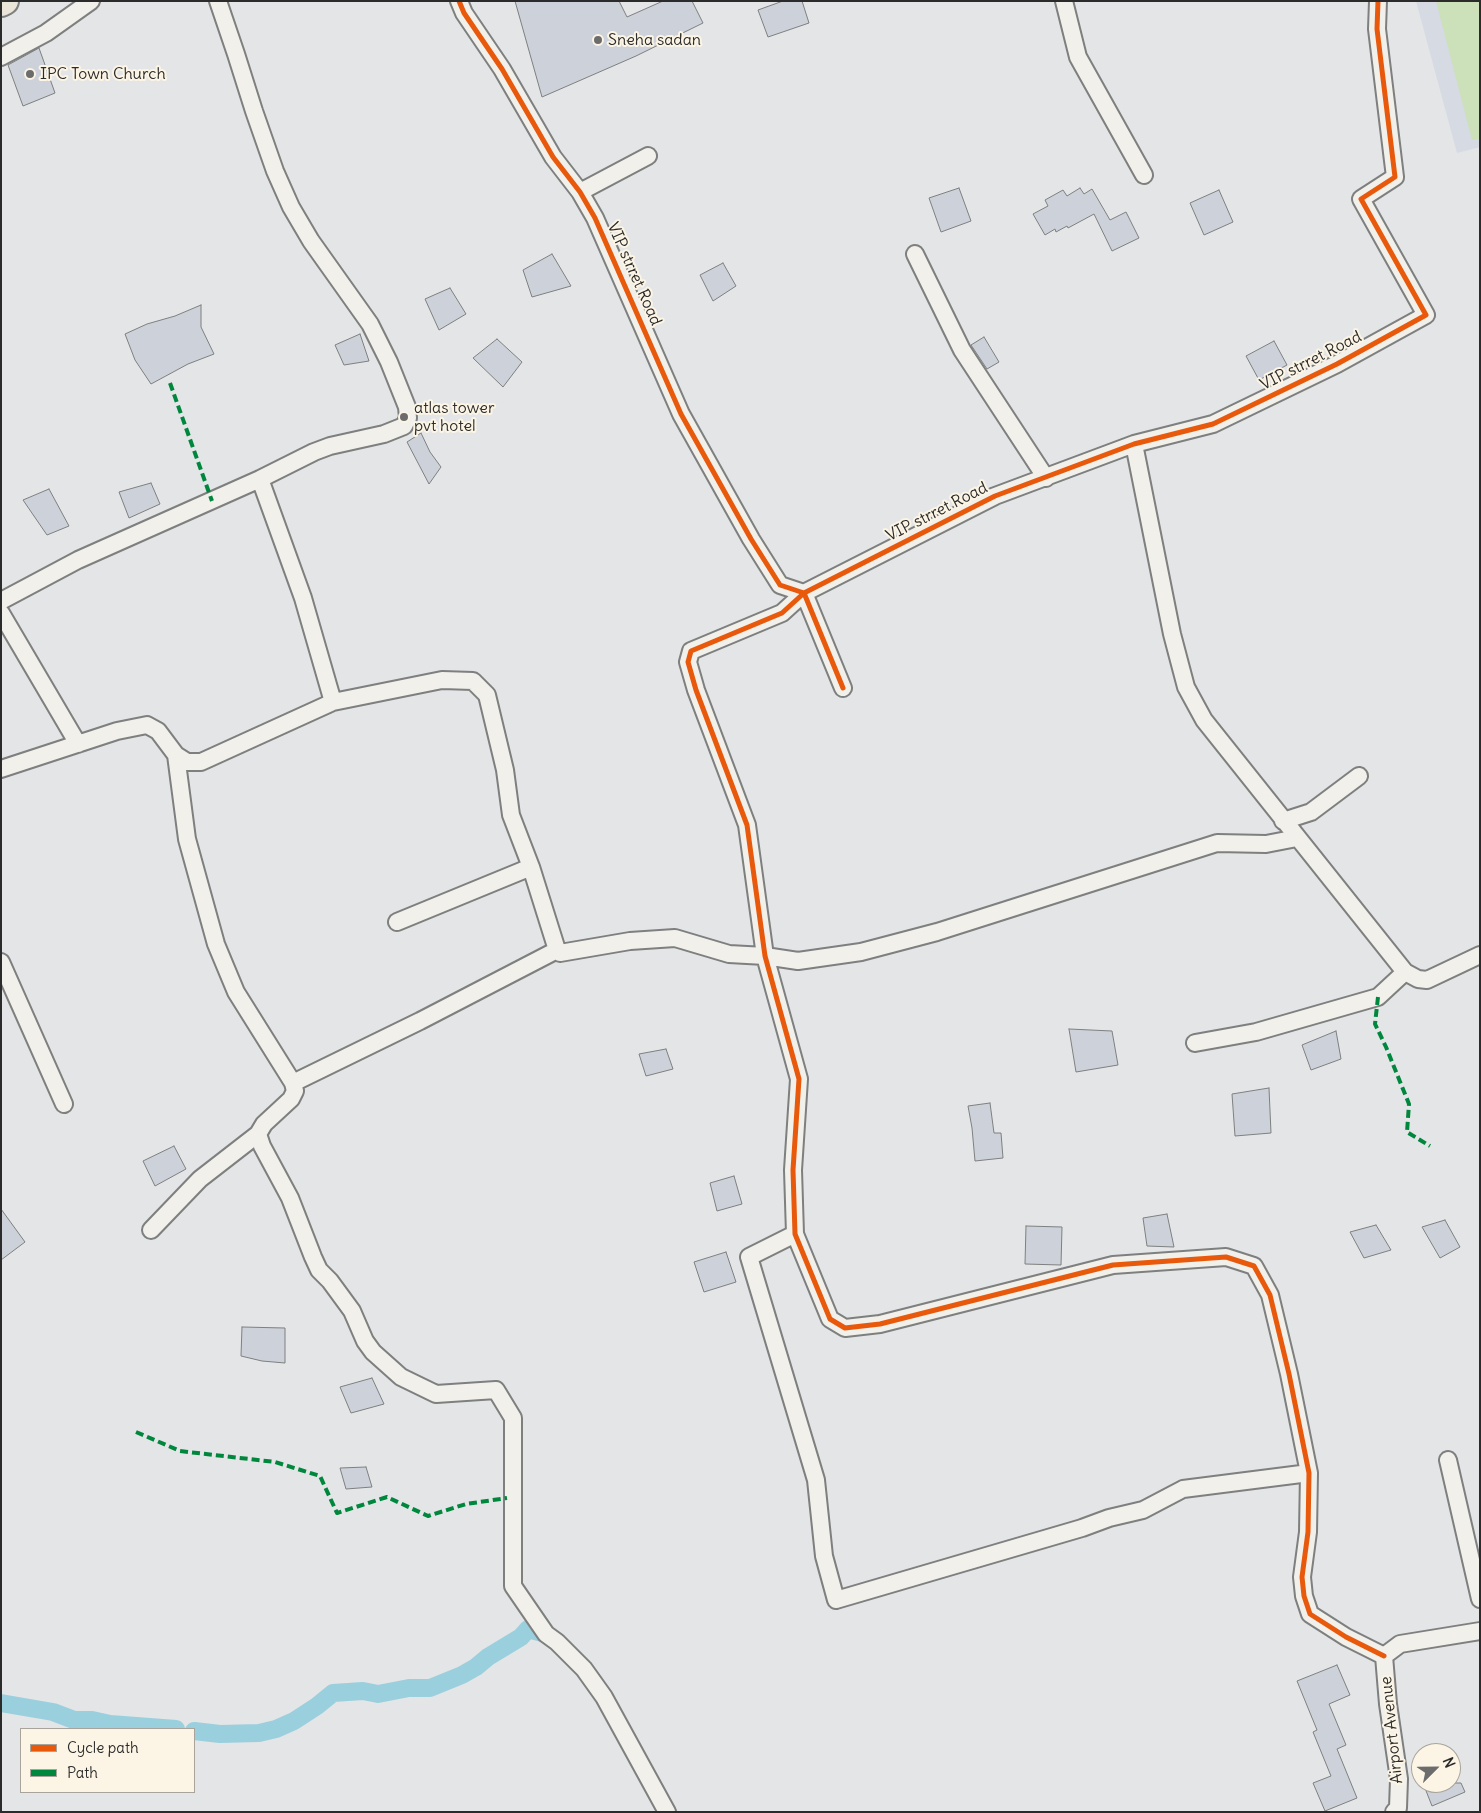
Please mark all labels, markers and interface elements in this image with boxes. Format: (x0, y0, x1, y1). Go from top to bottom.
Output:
place label: Sneha sadan (608, 30, 701, 50)
marker: Sneha sadan (592, 34, 604, 46)
place label: IPC Town Church (40, 64, 166, 84)
marker: IPC Town Church (24, 68, 36, 80)
street label: VIP strret Road (603, 219, 665, 329)
street label: VIP strret Road (1257, 327, 1365, 395)
place label: atlas tower pvt hotel (414, 398, 494, 436)
marker: atlas tower pvt hotel (398, 411, 410, 423)
street label: VIP strret Road (883, 478, 991, 546)
street label: Airport Avenue (1377, 1675, 1407, 1785)
legend (20, 1728, 195, 1793)
text: Cycle path (67, 1738, 139, 1757)
north arrow (1411, 1743, 1461, 1793)
text: N (1439, 1755, 1459, 1771)
text: Path (67, 1763, 98, 1782)

